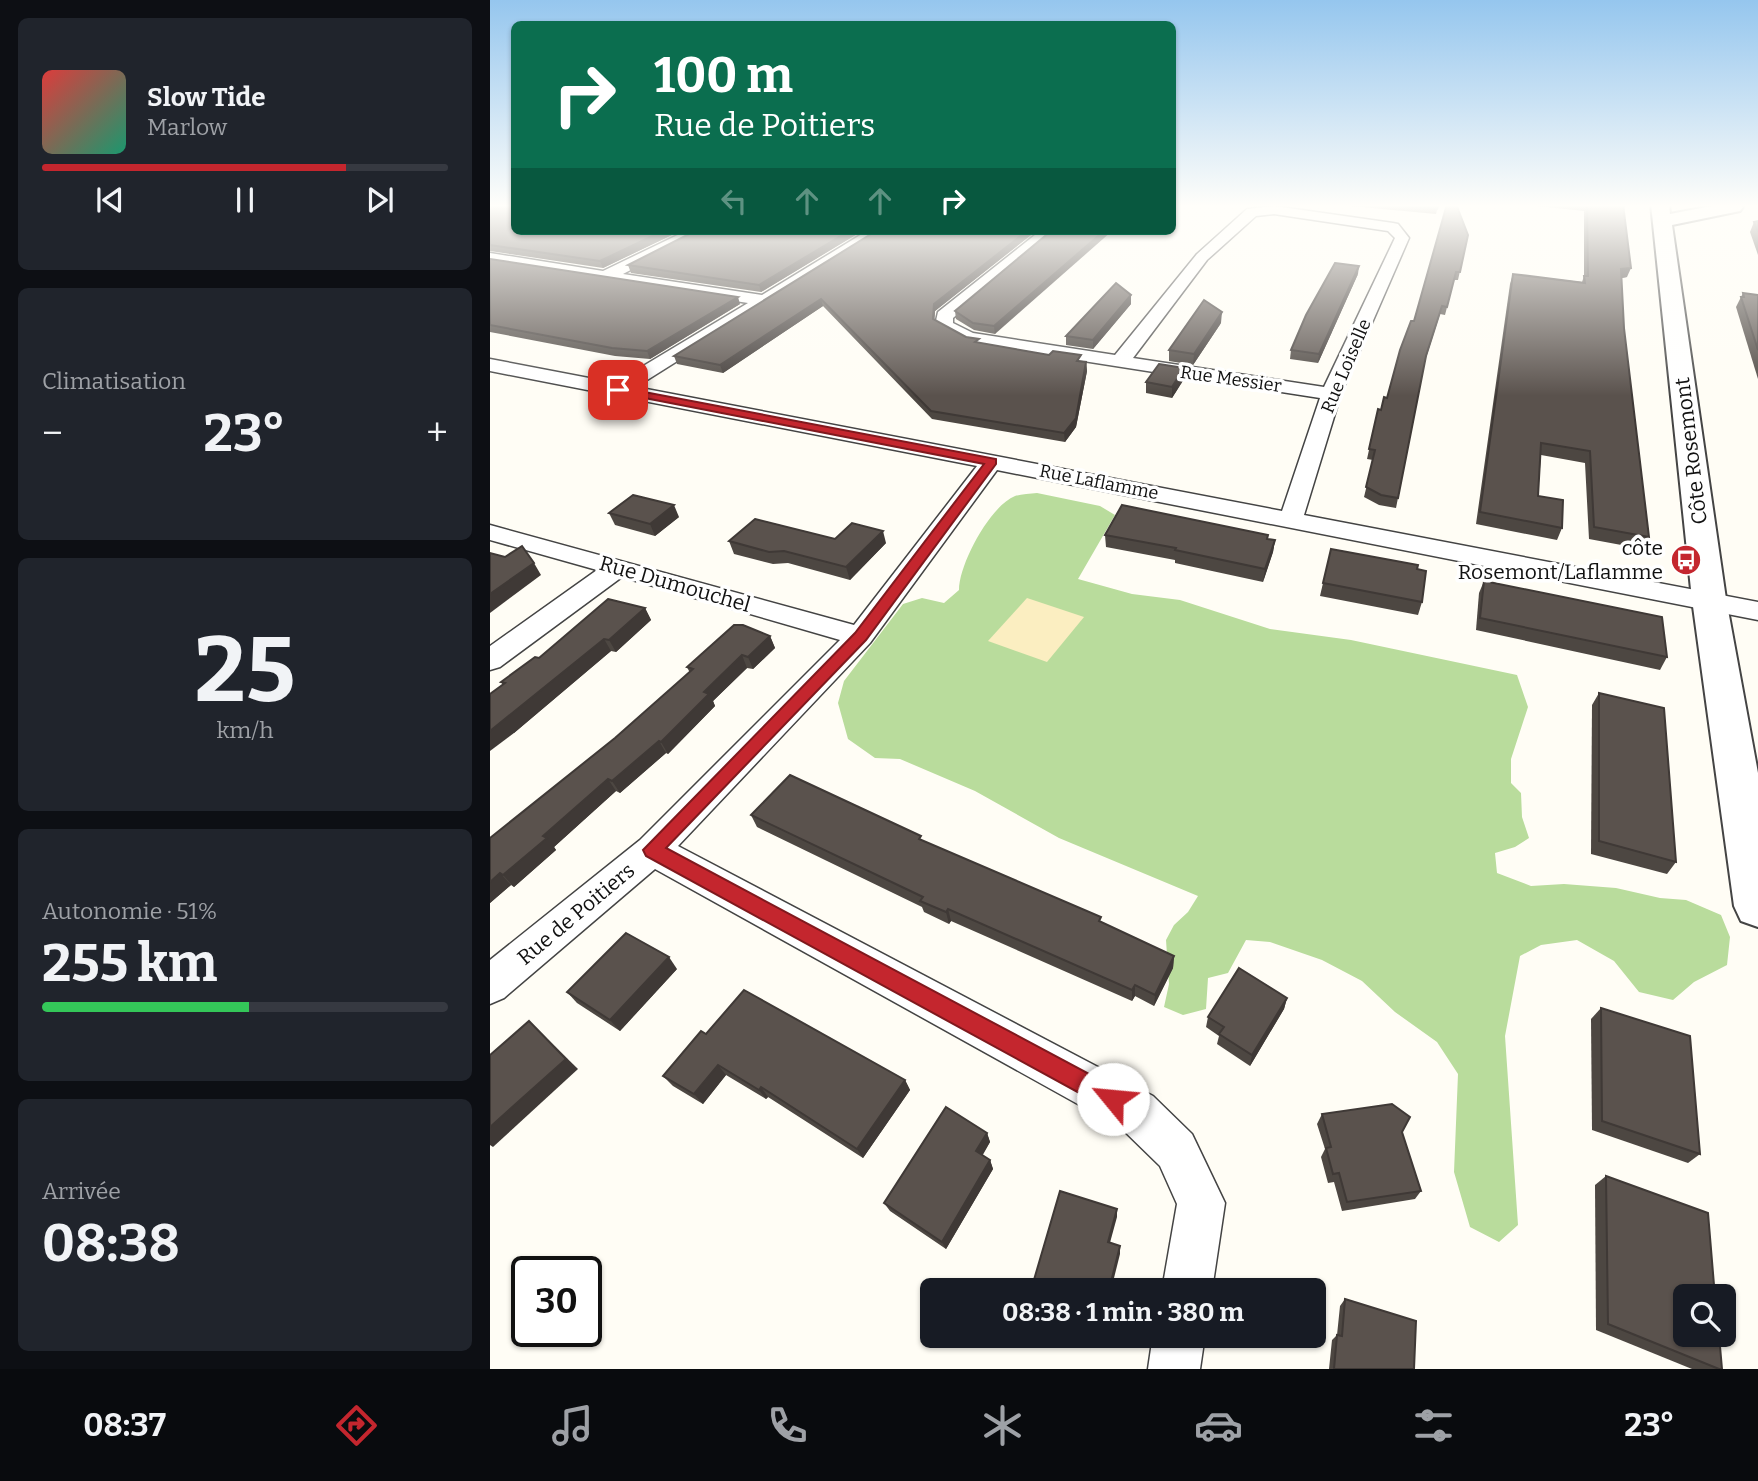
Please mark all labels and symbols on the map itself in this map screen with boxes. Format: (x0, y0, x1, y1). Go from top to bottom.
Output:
street label: Rue Loiselle (1316, 316, 1376, 416)
pin (588, 360, 648, 420)
street label: Rue Messier (1179, 361, 1283, 397)
street label: Côte Rosemont (1669, 376, 1713, 526)
street label: Rue Laflamme (1037, 460, 1161, 504)
place label: côte Rosemont/Laflamme (1458, 535, 1663, 585)
bus stop icon: côte Rosemont/Laflamme (1669, 543, 1703, 577)
street label: Rue Dumouchel (596, 550, 754, 618)
street label: Rue de Poitiers (512, 857, 640, 971)
position arrow (1076, 1062, 1150, 1136)
speed limit sign: 30 (511, 1256, 602, 1347)

